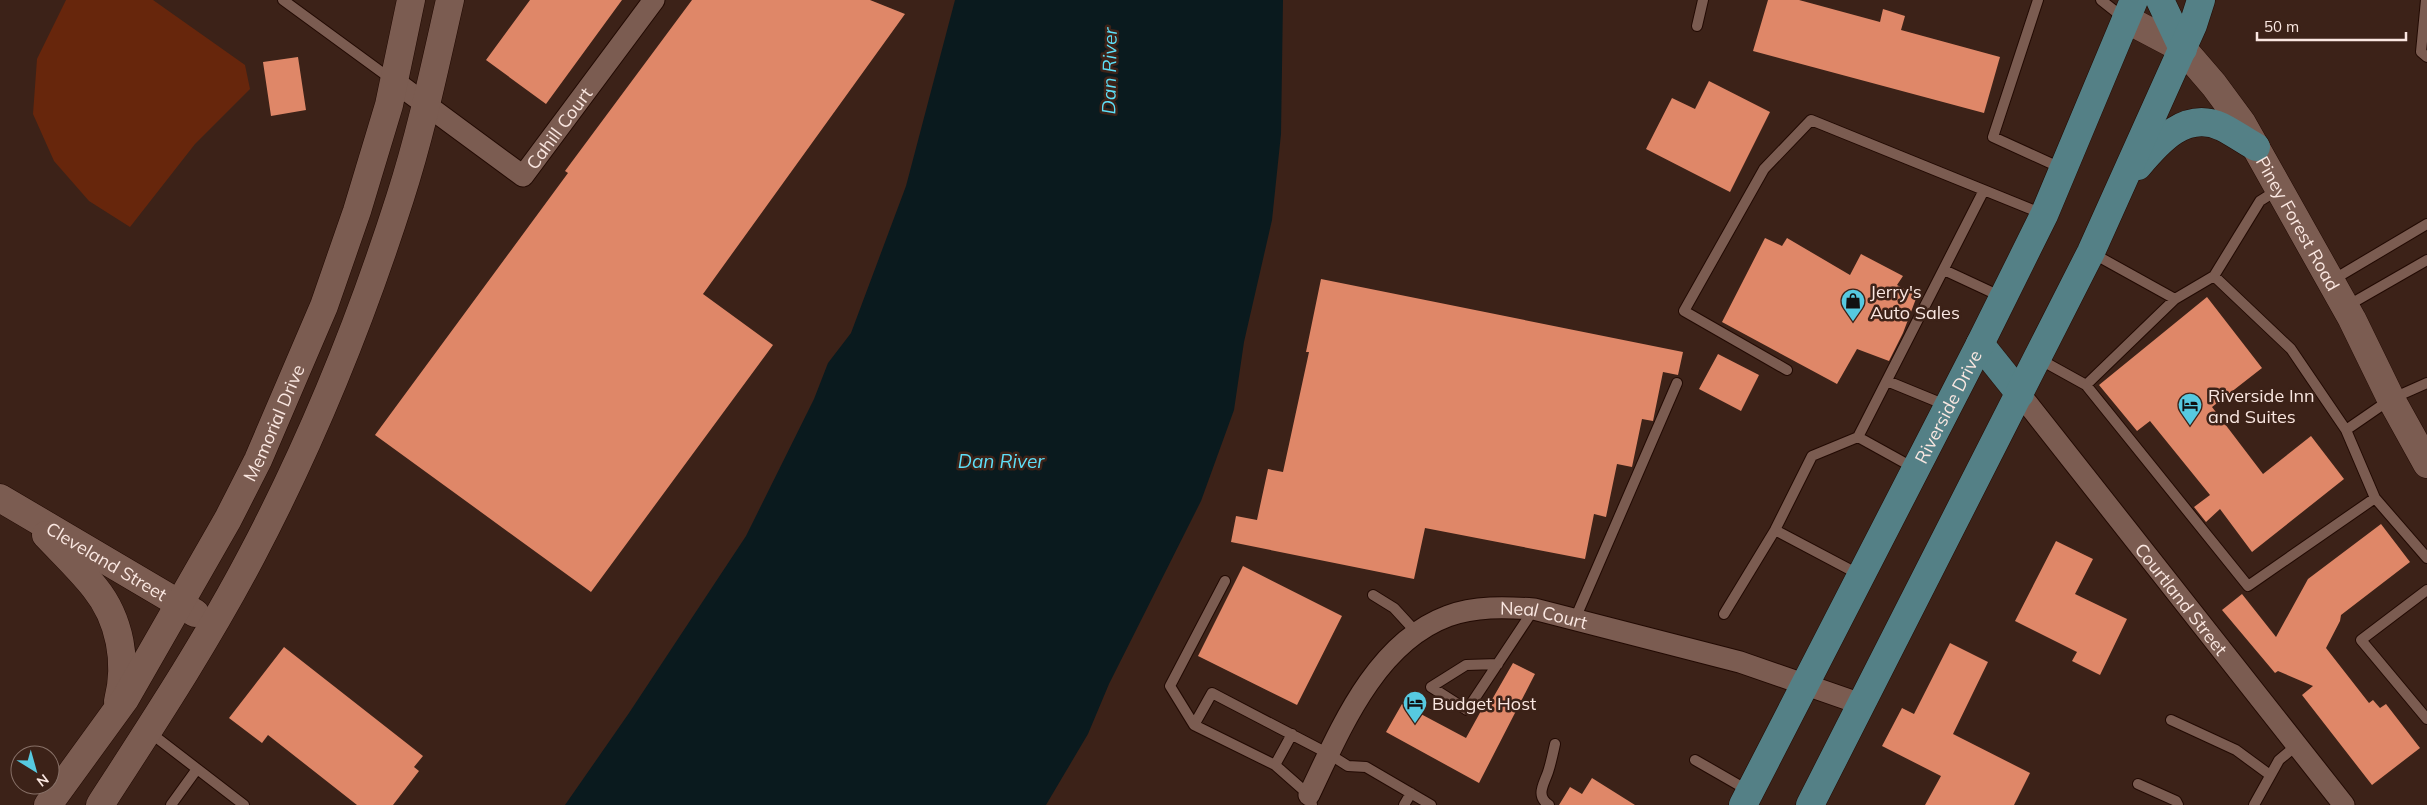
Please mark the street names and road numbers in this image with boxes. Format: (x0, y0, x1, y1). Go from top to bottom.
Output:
street label: Cahill Court (521, 82, 597, 174)
street label: Piney Forest Road (2251, 152, 2345, 295)
street label: Riverside Drive (1909, 346, 1987, 467)
street label: Memorial Drive (238, 361, 309, 485)
street label: Cleveland Street (42, 516, 171, 606)
street label: Courtland Street (2130, 538, 2233, 660)
street label: Neal Court (1500, 596, 1590, 634)

